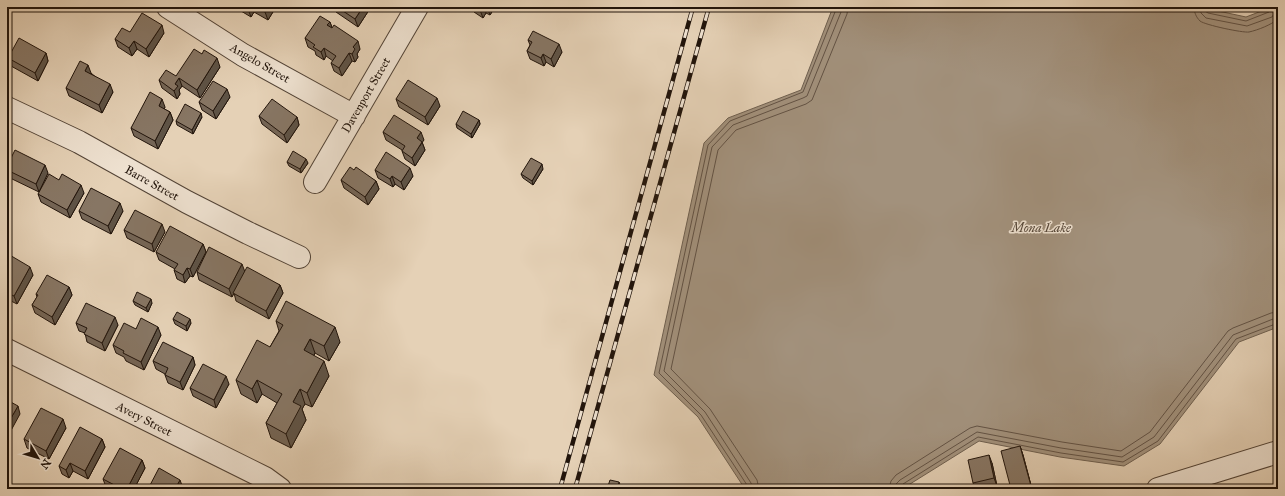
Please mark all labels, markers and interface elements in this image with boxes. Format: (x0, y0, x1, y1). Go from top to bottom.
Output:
street label: Angelo Street (226, 40, 293, 87)
street label: Davenport Street (339, 54, 394, 135)
street label: Barre Street (123, 162, 182, 204)
water label: Mona Lake (1009, 220, 1072, 236)
street label: Avery Street (113, 399, 175, 439)
north arrow (18, 438, 58, 478)
text: N (37, 456, 53, 472)

